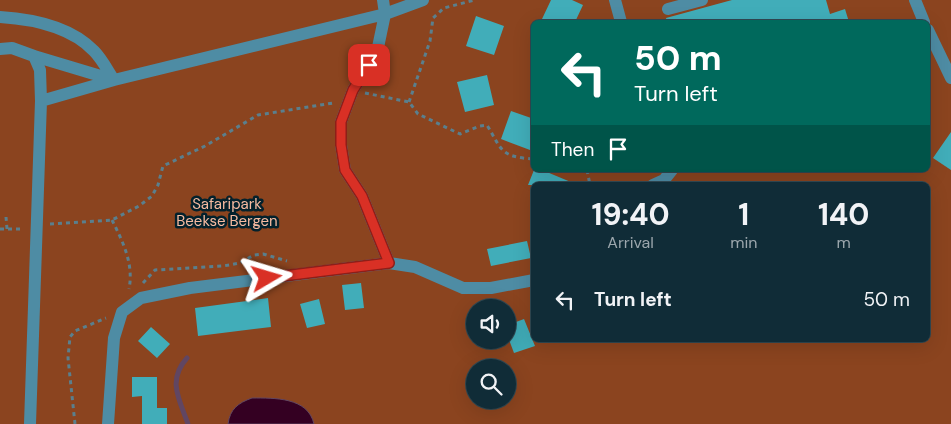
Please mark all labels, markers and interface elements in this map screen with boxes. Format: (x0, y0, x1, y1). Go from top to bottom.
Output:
text: 50 m (634, 35, 722, 81)
icon: left (551, 40, 616, 105)
pin (348, 44, 390, 86)
icon: arrive (355, 51, 383, 79)
text: Turn left (634, 79, 718, 108)
icon: arrive (604, 135, 632, 163)
text: Then (551, 137, 594, 162)
park label: Safaripark Beekse Bergen (176, 194, 278, 231)
text: 19:40 (591, 195, 670, 234)
text: 1 (738, 195, 749, 234)
text: 140 (818, 195, 870, 234)
text: Arrival (607, 232, 654, 253)
text: min (730, 232, 757, 253)
text: m (837, 232, 851, 253)
position arrow (240, 251, 292, 303)
icon: left (551, 286, 579, 314)
text: Turn left (594, 287, 672, 312)
text: 50 m (863, 287, 910, 312)
map controls (466, 299, 516, 409)
button: sound (466, 299, 516, 349)
button: search (466, 359, 516, 409)

